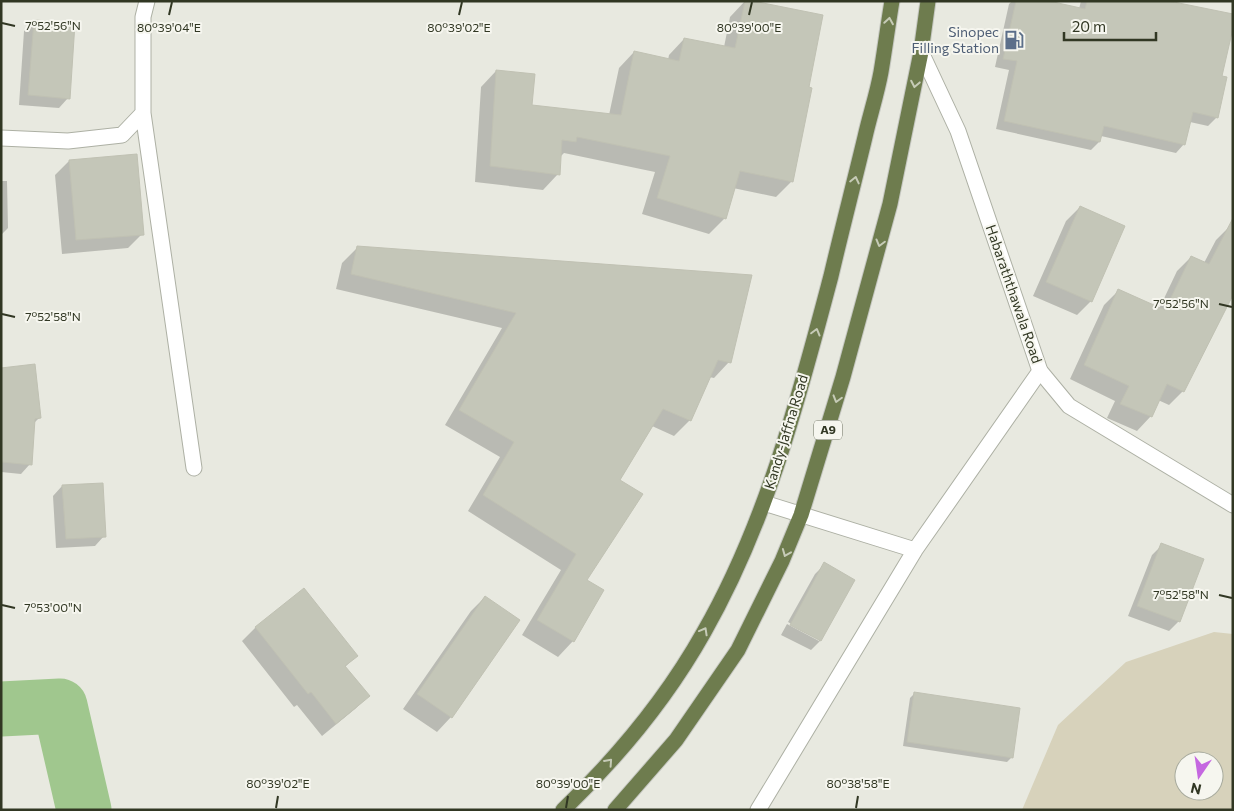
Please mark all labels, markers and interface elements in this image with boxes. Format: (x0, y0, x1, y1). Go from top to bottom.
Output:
scale bar (1064, 10, 1156, 42)
one-way arrow (883, 16, 893, 25)
text: 20 m (1072, 17, 1106, 35)
text: 7°52'56"N (25, 18, 81, 32)
text: 80°39'04"E (137, 20, 201, 34)
text: 80°39'02"E (427, 20, 491, 34)
text: 80°39'00"E (717, 20, 781, 34)
place label: Sinopec Filling Station (912, 23, 999, 56)
fuel station icon: Sinopec Filling Station (1003, 29, 1025, 51)
one-way arrow (910, 79, 921, 88)
one-way arrow (849, 175, 860, 184)
street label: Habaraththawala Road (983, 222, 1046, 365)
one-way arrow (875, 238, 886, 247)
text: 7°52'56"N (1153, 296, 1209, 310)
text: 7°52'58"N (25, 309, 81, 323)
one-way arrow (810, 329, 820, 337)
street label: Kandy-Jaffna Road (760, 373, 811, 491)
one-way arrow (832, 395, 842, 403)
road number: A9 (814, 420, 842, 440)
one-way arrow (781, 548, 792, 557)
text: 7°52'58"N (1153, 587, 1209, 601)
text: 7°53'00"N (24, 600, 82, 614)
one-way arrow (698, 628, 708, 637)
north arrow (1174, 751, 1224, 801)
one-way arrow (603, 759, 612, 768)
text: 80°39'02"E (246, 776, 310, 790)
text: 80°39'00"E (536, 776, 600, 790)
text: 80°38'58"E (826, 776, 890, 790)
text: N (1189, 780, 1203, 799)

